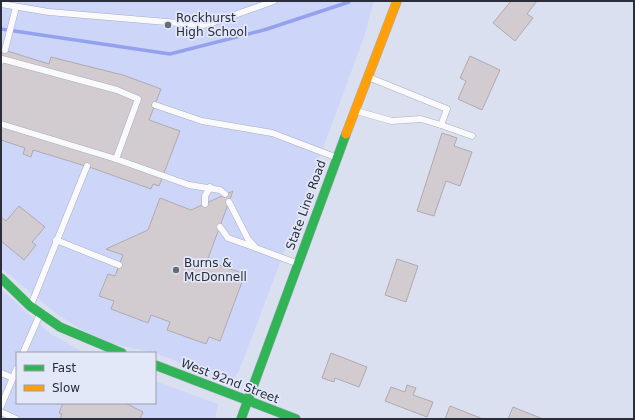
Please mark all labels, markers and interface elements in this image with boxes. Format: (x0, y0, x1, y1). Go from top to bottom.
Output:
place label: Rockhurst High School (176, 11, 247, 39)
marker: Rockhurst High School (163, 20, 173, 30)
street label: State Line Road (283, 158, 329, 252)
place label: Burns & McDonnell (184, 256, 247, 284)
marker: Burns & McDonnell (171, 265, 181, 275)
legend (16, 352, 156, 404)
street label: West 92nd Street (179, 356, 281, 406)
text: Fast (52, 361, 76, 375)
text: Slow (52, 381, 80, 395)

